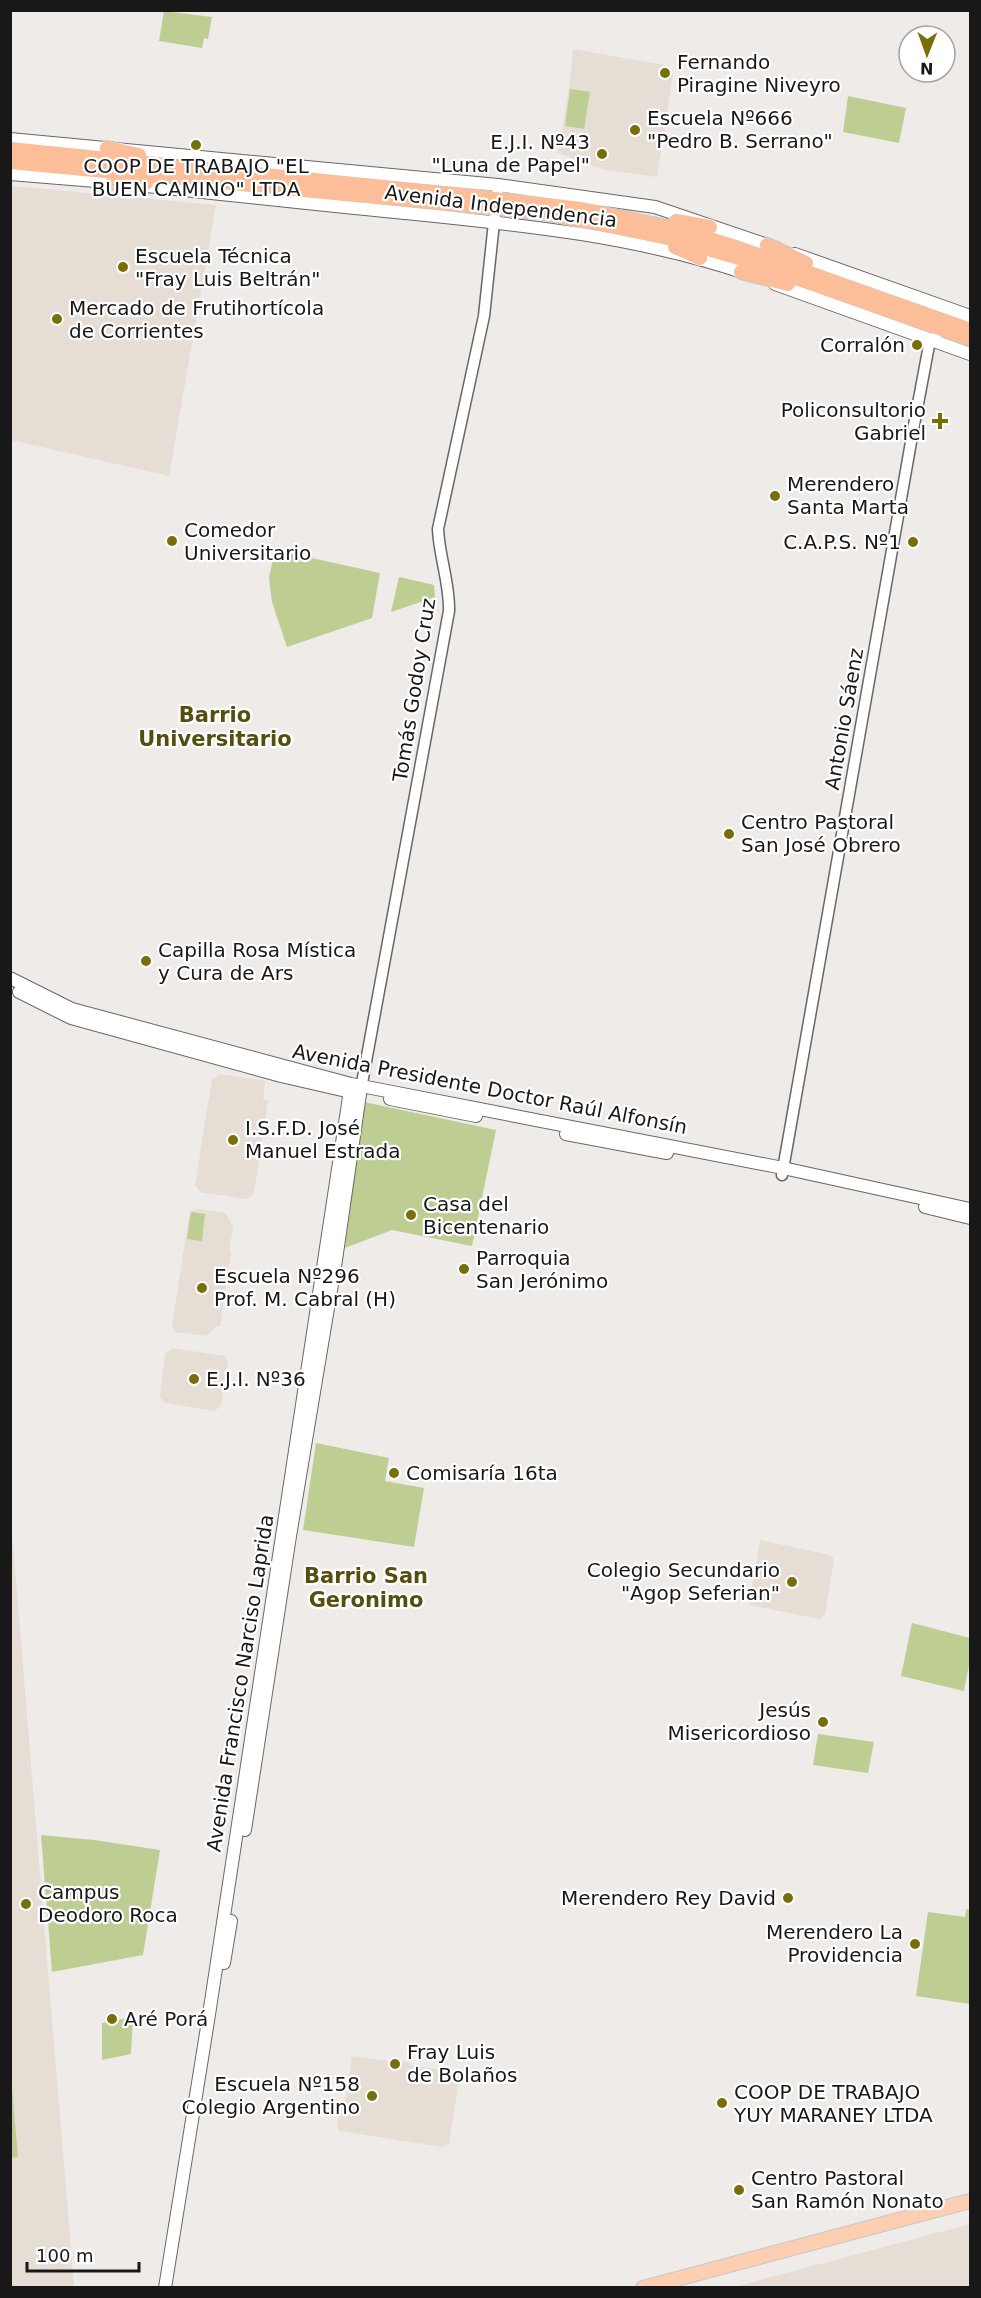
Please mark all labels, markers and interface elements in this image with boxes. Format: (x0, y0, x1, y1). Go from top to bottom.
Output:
north arrow (897, 24, 957, 84)
place label: Fernando Piragine Niveyro (677, 50, 841, 97)
text: N (920, 59, 934, 78)
marker: Fernando Piragine Niveyro (658, 66, 672, 80)
place label: Escuela Nº666 "Pedro B. Serrano" (647, 106, 833, 153)
marker: Escuela Nº666 "Pedro B. Serrano" (628, 123, 642, 137)
place label: E.J.I. Nº43 "Luna de Papel" (432, 130, 590, 177)
marker: COOP DE TRABAJO "EL BUEN CAMINO" LTDA (189, 138, 203, 152)
marker: E.J.I. Nº43 "Luna de Papel" (595, 147, 609, 161)
place label: COOP DE TRABAJO "EL BUEN CAMINO" LTDA (83, 154, 310, 201)
street label: Avenida Independencia (383, 180, 619, 232)
place label: Escuela Técnica "Fray Luis Beltrán" (135, 244, 321, 291)
marker: Escuela Técnica "Fray Luis Beltrán" (116, 260, 130, 274)
place label: Mercado de Frutihortícola de Corrientes (69, 296, 324, 343)
marker: Mercado de Frutihortícola de Corrientes (50, 312, 64, 326)
place label: Corralón (820, 333, 905, 357)
marker: Corralón (910, 338, 924, 352)
place label: Policonsultorio Gabriel (781, 398, 926, 445)
marker: Policonsultorio Gabriel (931, 412, 949, 430)
place label: Merendero Santa Marta (787, 472, 909, 519)
marker: Merendero Santa Marta (768, 489, 782, 503)
place label: Comedor Universitario (184, 518, 311, 565)
place label: C.A.P.S. Nº1 (783, 530, 901, 554)
marker: Comedor Universitario (165, 534, 179, 548)
marker: C.A.P.S. Nº1 (906, 535, 920, 549)
street label: Tomás Godoy Cruz (387, 596, 440, 785)
street label: Antonio Sáenz (820, 646, 868, 792)
district label: Barrio Universitario (138, 703, 292, 751)
place label: Centro Pastoral San José Obrero (741, 810, 901, 857)
marker: Centro Pastoral San José Obrero (722, 827, 736, 841)
place label: Capilla Rosa Mística y Cura de Ars (158, 938, 356, 985)
marker: Capilla Rosa Mística y Cura de Ars (139, 954, 153, 968)
street label: Avenida Presidente Doctor Raúl Alfonsín (291, 1039, 689, 1139)
place label: I.S.F.D. José Manuel Estrada (245, 1116, 400, 1163)
marker: I.S.F.D. José Manuel Estrada (226, 1133, 240, 1147)
place label: Casa del Bicentenario (423, 1192, 549, 1239)
marker: Casa del Bicentenario (404, 1208, 418, 1222)
place label: Parroquia San Jerónimo (476, 1246, 608, 1293)
marker: Parroquia San Jerónimo (457, 1262, 471, 1276)
place label: Escuela Nº296 Prof. M. Cabral (H) (214, 1264, 396, 1311)
marker: Escuela Nº296 Prof. M. Cabral (H) (195, 1281, 209, 1295)
place label: E.J.I. Nº36 (206, 1367, 306, 1391)
marker: E.J.I. Nº36 (187, 1372, 201, 1386)
place label: Comisaría 16ta (406, 1461, 558, 1485)
marker: Comisaría 16ta (387, 1466, 401, 1480)
street label: Avenida Francisco Narciso Laprida (201, 1513, 279, 1853)
place label: Colegio Secundario "Agop Seferian" (587, 1558, 780, 1605)
district label: Barrio San Geronimo (304, 1564, 428, 1612)
marker: Colegio Secundario "Agop Seferian" (785, 1575, 799, 1589)
place label: Jesús Misericordioso (667, 1698, 811, 1745)
marker: Jesús Misericordioso (816, 1715, 830, 1729)
place label: Campus Deodoro Roca (38, 1880, 178, 1927)
place label: Merendero Rey David (561, 1886, 776, 1910)
marker: Merendero Rey David (781, 1891, 795, 1905)
marker: Campus Deodoro Roca (19, 1897, 33, 1911)
place label: Merendero La Providencia (766, 1920, 903, 1967)
marker: Merendero La Providencia (908, 1937, 922, 1951)
place label: Aré Porá (124, 2007, 208, 2031)
marker: Aré Porá (105, 2012, 119, 2026)
place label: Fray Luis de Bolaños (407, 2040, 517, 2087)
marker: Fray Luis de Bolaños (388, 2057, 402, 2071)
place label: Escuela Nº158 Colegio Argentino (182, 2072, 360, 2119)
place label: COOP DE TRABAJO YUY MARANEY LTDA (733, 2080, 933, 2127)
marker: Escuela Nº158 Colegio Argentino (365, 2089, 379, 2103)
marker: COOP DE TRABAJO YUY MARANEY LTDA (715, 2096, 729, 2110)
place label: Centro Pastoral San Ramón Nonato (751, 2166, 944, 2213)
marker: Centro Pastoral San Ramón Nonato (732, 2183, 746, 2197)
scale bar (27, 2235, 140, 2273)
text: 100 m (36, 2245, 94, 2266)

